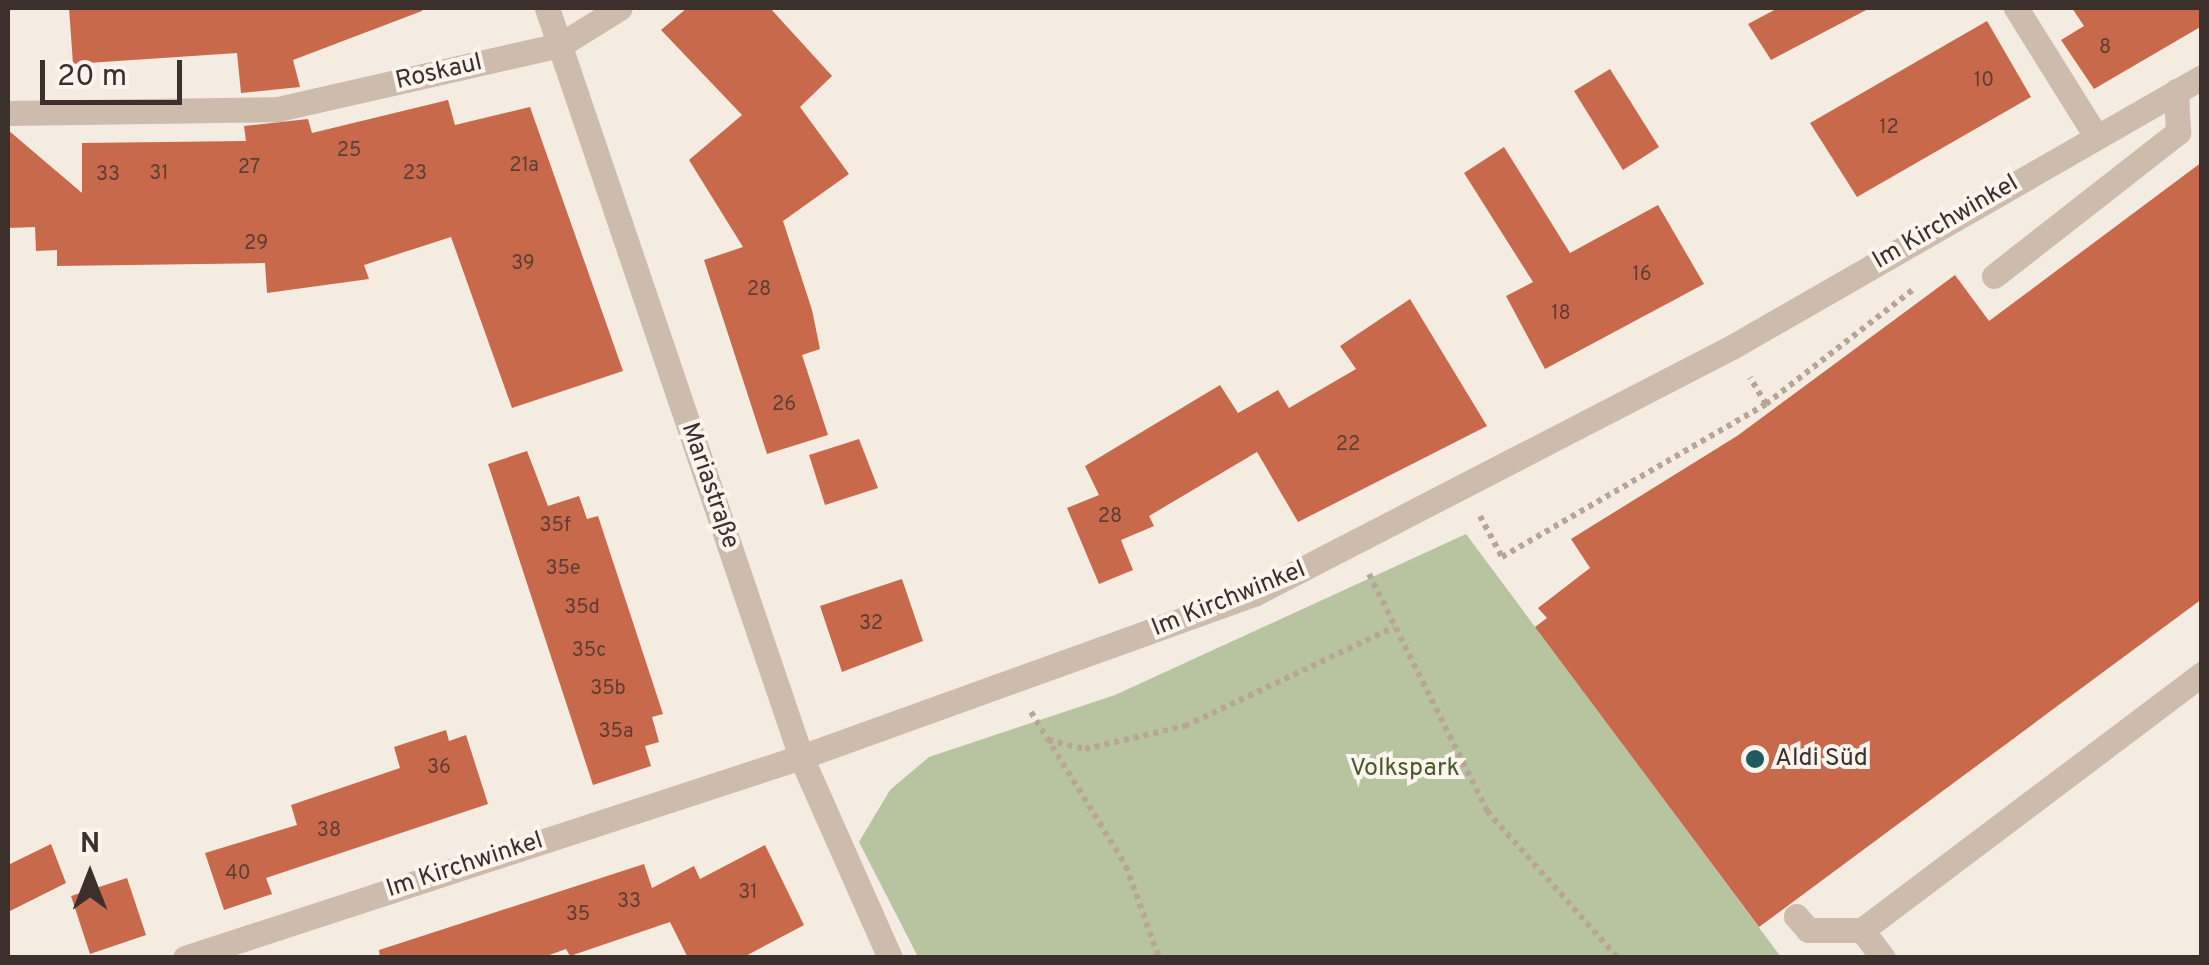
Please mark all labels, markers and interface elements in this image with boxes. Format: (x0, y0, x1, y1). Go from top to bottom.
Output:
house number: 8 (2099, 36, 2111, 60)
scale bar (45, 40, 188, 102)
street label: Roskaul (393, 49, 485, 97)
text: 20 m (57, 59, 127, 96)
house number: 10 (1974, 69, 1994, 93)
house number: 12 (1879, 116, 1899, 140)
house number: 25 (337, 139, 361, 163)
house number: 21a (509, 154, 539, 178)
house number: 27 (238, 156, 260, 180)
house number: 31 (149, 162, 169, 186)
house number: 23 (403, 162, 427, 186)
house number: 33 (96, 163, 120, 187)
street label: Im Kirchwinkel (1868, 169, 2024, 277)
house number: 29 (244, 232, 268, 256)
house number: 39 (511, 252, 535, 276)
house number: 16 (1632, 263, 1652, 287)
house number: 28 (747, 278, 771, 302)
house number: 18 (1551, 302, 1571, 326)
house number: 26 (772, 393, 796, 417)
street label: Mariastraße (673, 419, 745, 553)
house number: 22 (1336, 433, 1360, 457)
house number: 28 (1098, 505, 1122, 529)
house number: 35f (539, 514, 571, 538)
street label: Im Kirchwinkel (1148, 556, 1310, 644)
house number: 35e (545, 557, 581, 581)
house number: 35d (564, 596, 600, 620)
house number: 32 (859, 612, 883, 636)
house number: 35c (572, 639, 606, 663)
house number: 35b (590, 677, 626, 701)
house number: 35a (599, 720, 633, 744)
place label: Aldi Süd (1775, 744, 1868, 774)
marker: Aldi Süd (1744, 748, 1766, 770)
park label: Volkspark (1350, 754, 1460, 784)
house number: 36 (427, 756, 451, 780)
house number: 38 (317, 819, 341, 843)
north arrow (40, 825, 140, 925)
text: N (80, 827, 100, 863)
street label: Im Kirchwinkel (383, 827, 547, 905)
house number: 40 (225, 862, 251, 886)
house number: 31 (738, 881, 758, 905)
house number: 33 (617, 890, 641, 914)
house number: 35 (566, 903, 590, 927)

